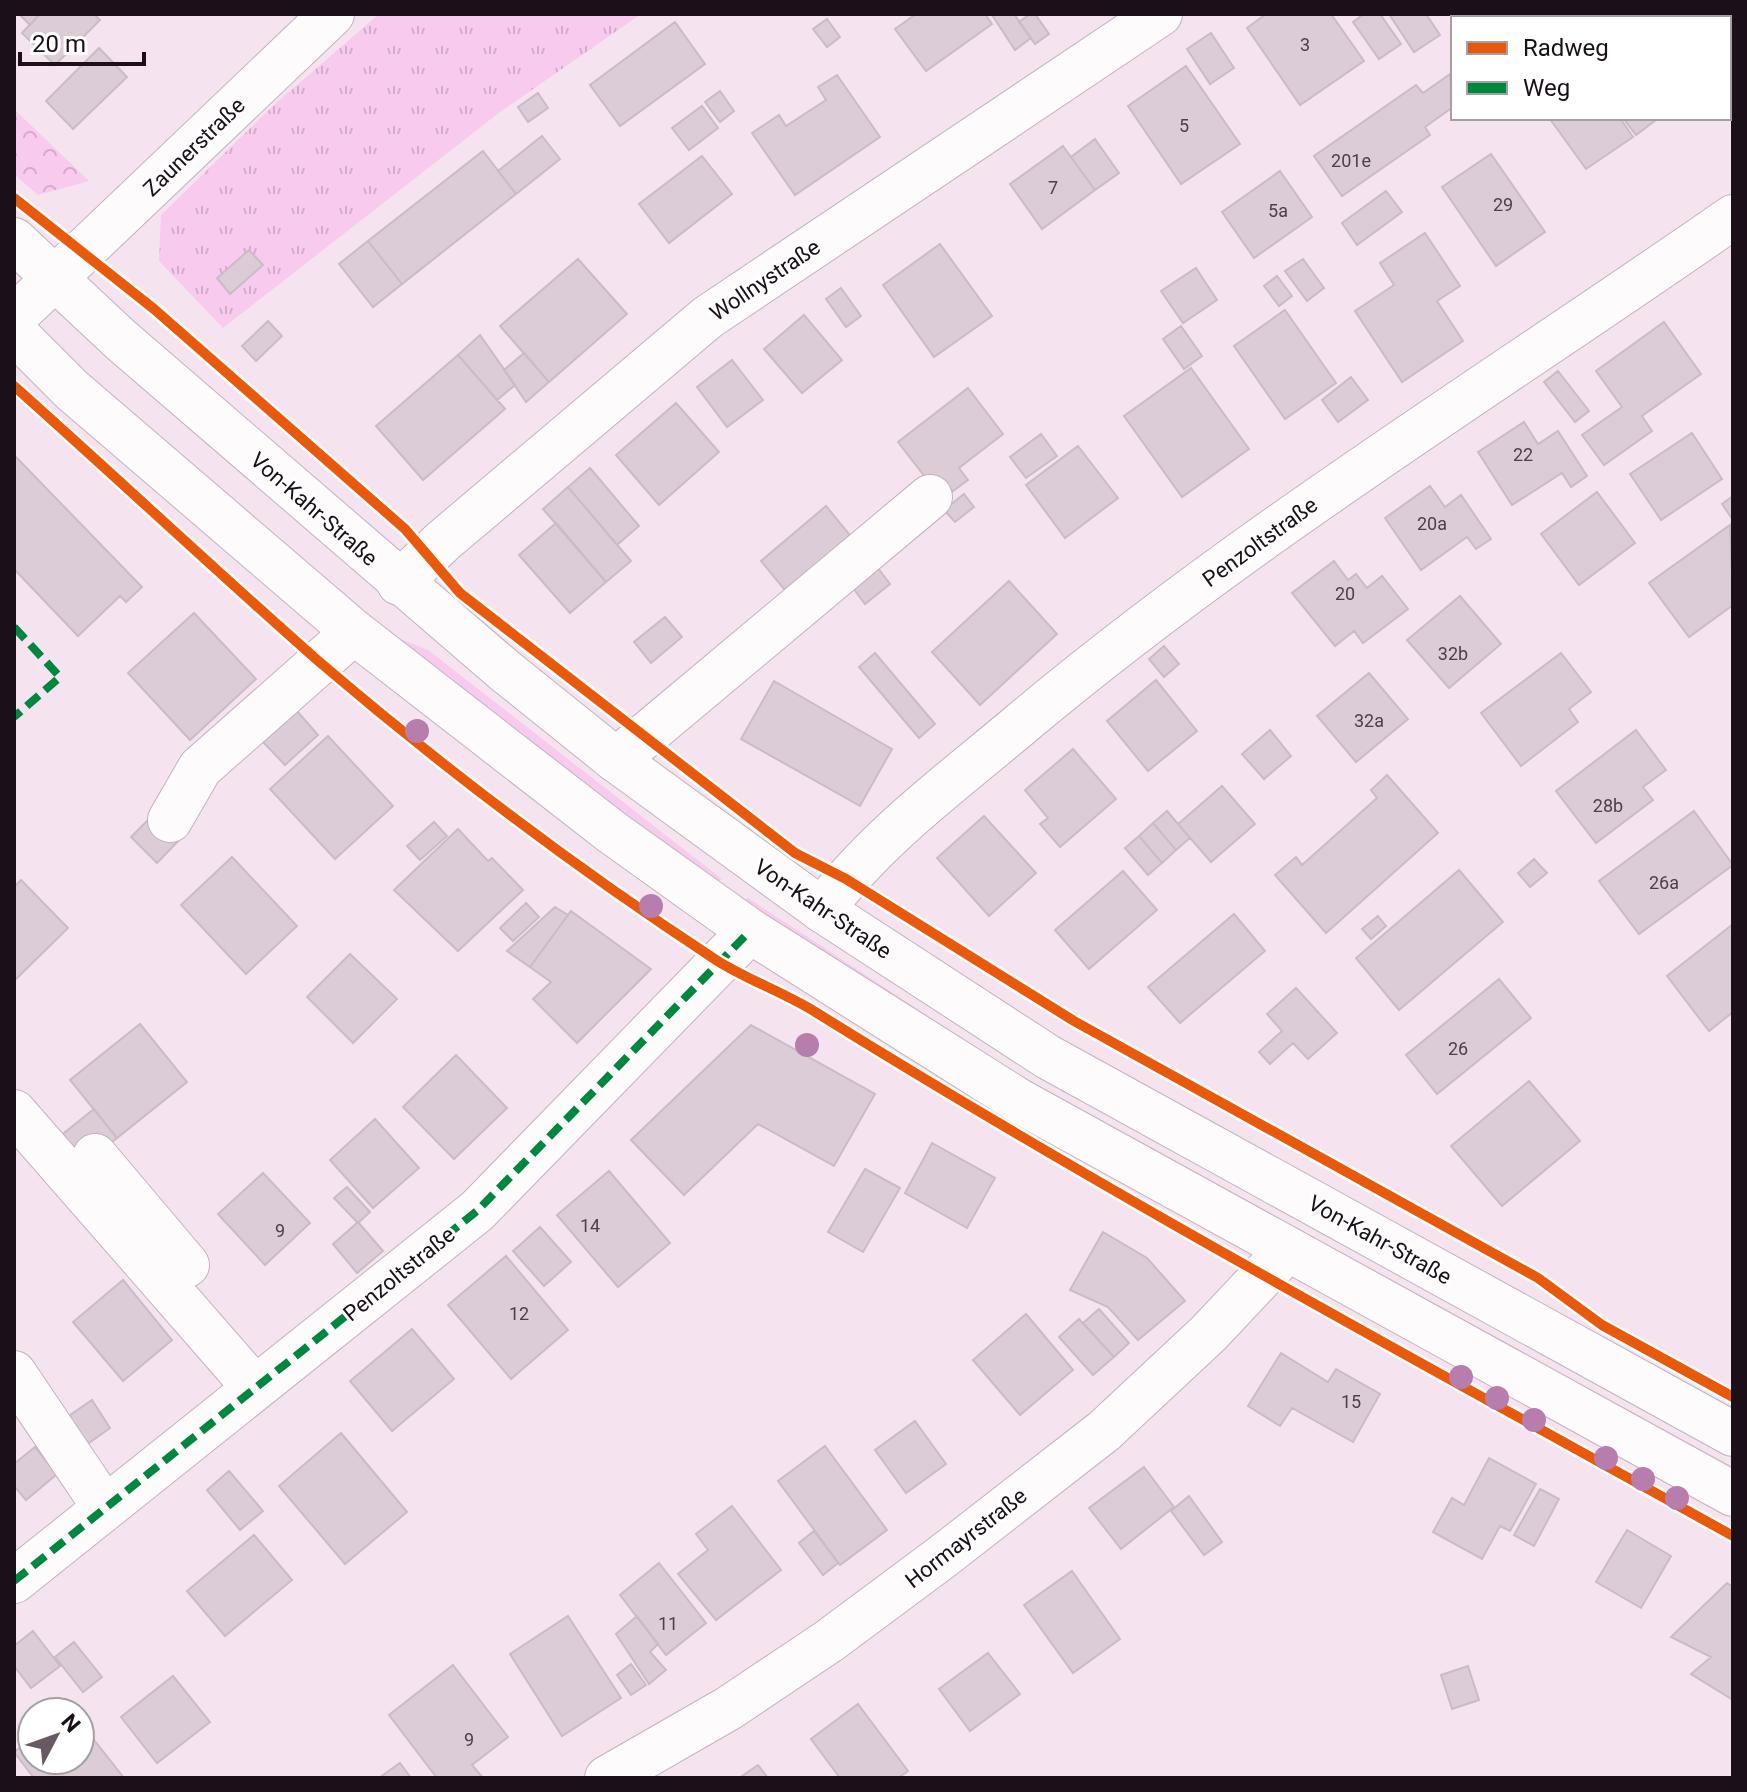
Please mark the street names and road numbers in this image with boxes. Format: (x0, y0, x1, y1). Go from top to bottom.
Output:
street label: Zaunerstraße (138, 93, 250, 201)
street label: Wollnystraße (705, 234, 825, 326)
street label: Von-Kahr-Straße (246, 447, 382, 571)
street label: Penzoltstraße (1198, 492, 1322, 592)
street label: Von-Kahr-Straße (750, 854, 896, 964)
street label: Von-Kahr-Straße (1304, 1190, 1456, 1290)
street label: Penzoltstraße (338, 1222, 460, 1326)
street label: Hormayrstraße (900, 1483, 1032, 1593)

